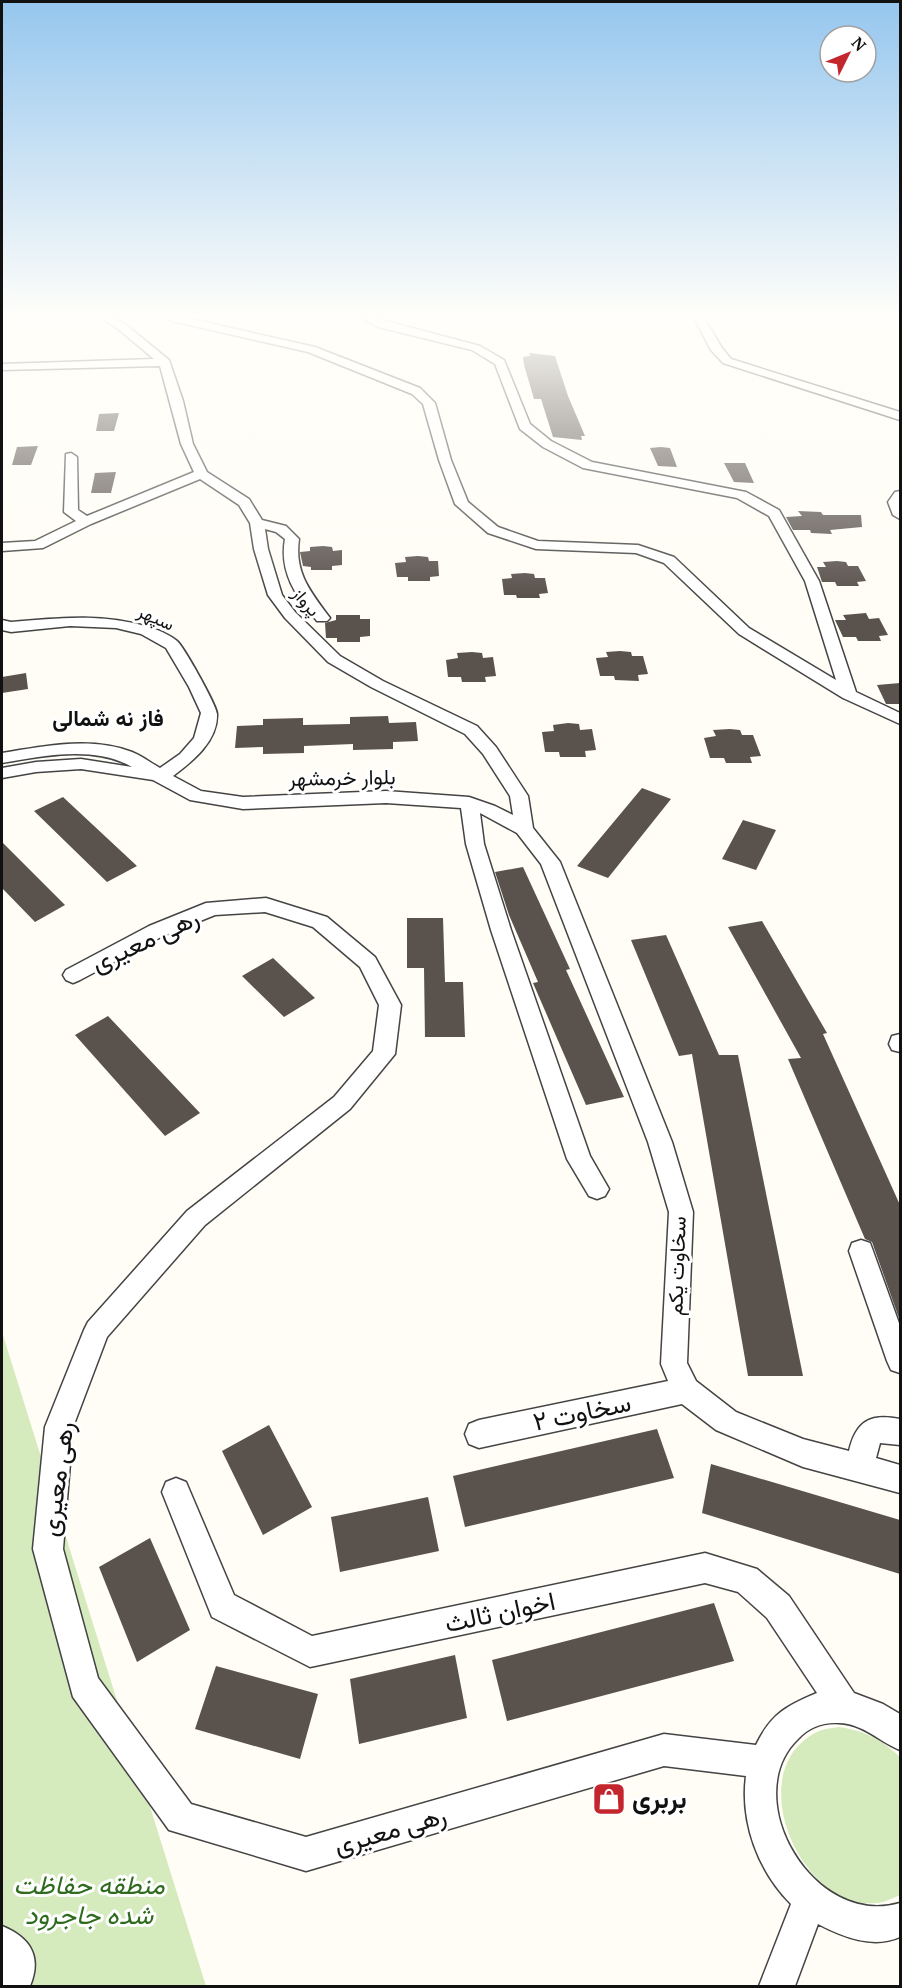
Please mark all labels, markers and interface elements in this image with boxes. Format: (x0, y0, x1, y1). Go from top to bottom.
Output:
north arrow (818, 24, 878, 84)
text: N (847, 32, 871, 56)
street label: پرواز (286, 581, 326, 622)
street label: سپهر (133, 598, 178, 637)
district label: فاز نه شمالی (52, 703, 164, 732)
street label: بلوار خرمشهر (287, 762, 396, 792)
street label: رهی معیری (85, 899, 204, 979)
street label: سخاوت یکم (660, 1216, 693, 1316)
street label: سخاوت ۲ (530, 1384, 634, 1438)
street label: رهی معیری (31, 1419, 81, 1538)
street label: اخوان ثالث (441, 1583, 558, 1639)
shop icon: بربری (591, 1781, 627, 1817)
place label: بربری (632, 1781, 687, 1815)
street label: رهی معیری (329, 1797, 450, 1861)
park label: منطقه حفاظت شده جاجرود (13, 1867, 165, 1931)

